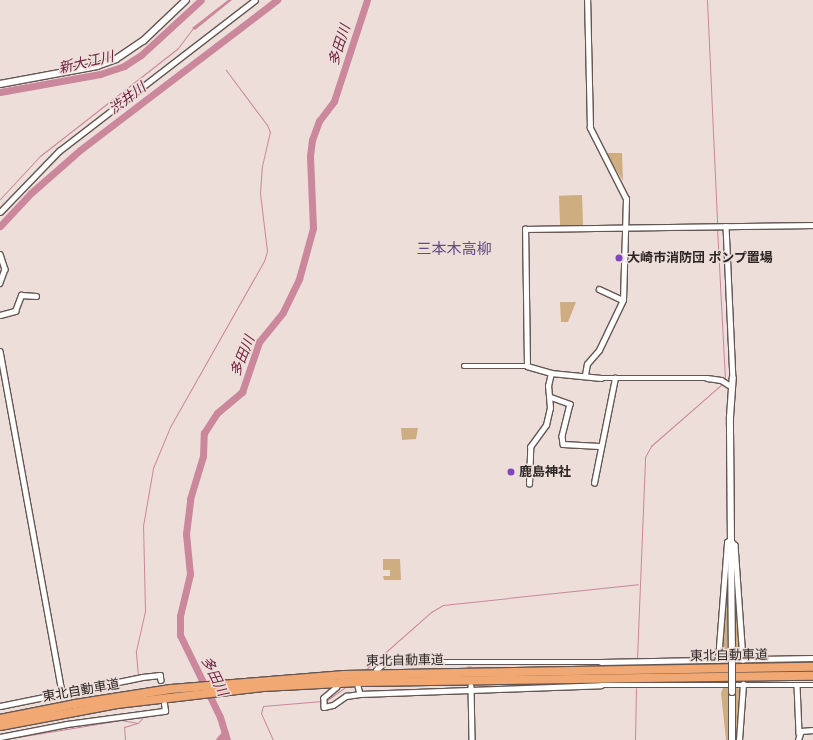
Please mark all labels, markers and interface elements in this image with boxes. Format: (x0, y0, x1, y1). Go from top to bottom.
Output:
water label: 多田川 (325, 22, 353, 68)
water label: 新大江川 (57, 48, 115, 76)
water label: 渋井川 (105, 79, 149, 117)
district label: 三本木高柳 (417, 241, 491, 259)
place label: 大崎市消防団 ポンプ置場 (627, 250, 773, 266)
marker: 大崎市消防団 ポンプ置場 (614, 253, 624, 263)
water label: 多田川 (226, 333, 258, 379)
place label: 鹿島神社 (519, 464, 571, 480)
marker: 鹿島神社 (506, 467, 516, 477)
street label: 東北自動車道 (690, 648, 768, 664)
water label: 多田川 (198, 653, 232, 699)
street label: 東北自動車道 (366, 653, 444, 669)
street label: 東北自動車道 (41, 677, 121, 705)

